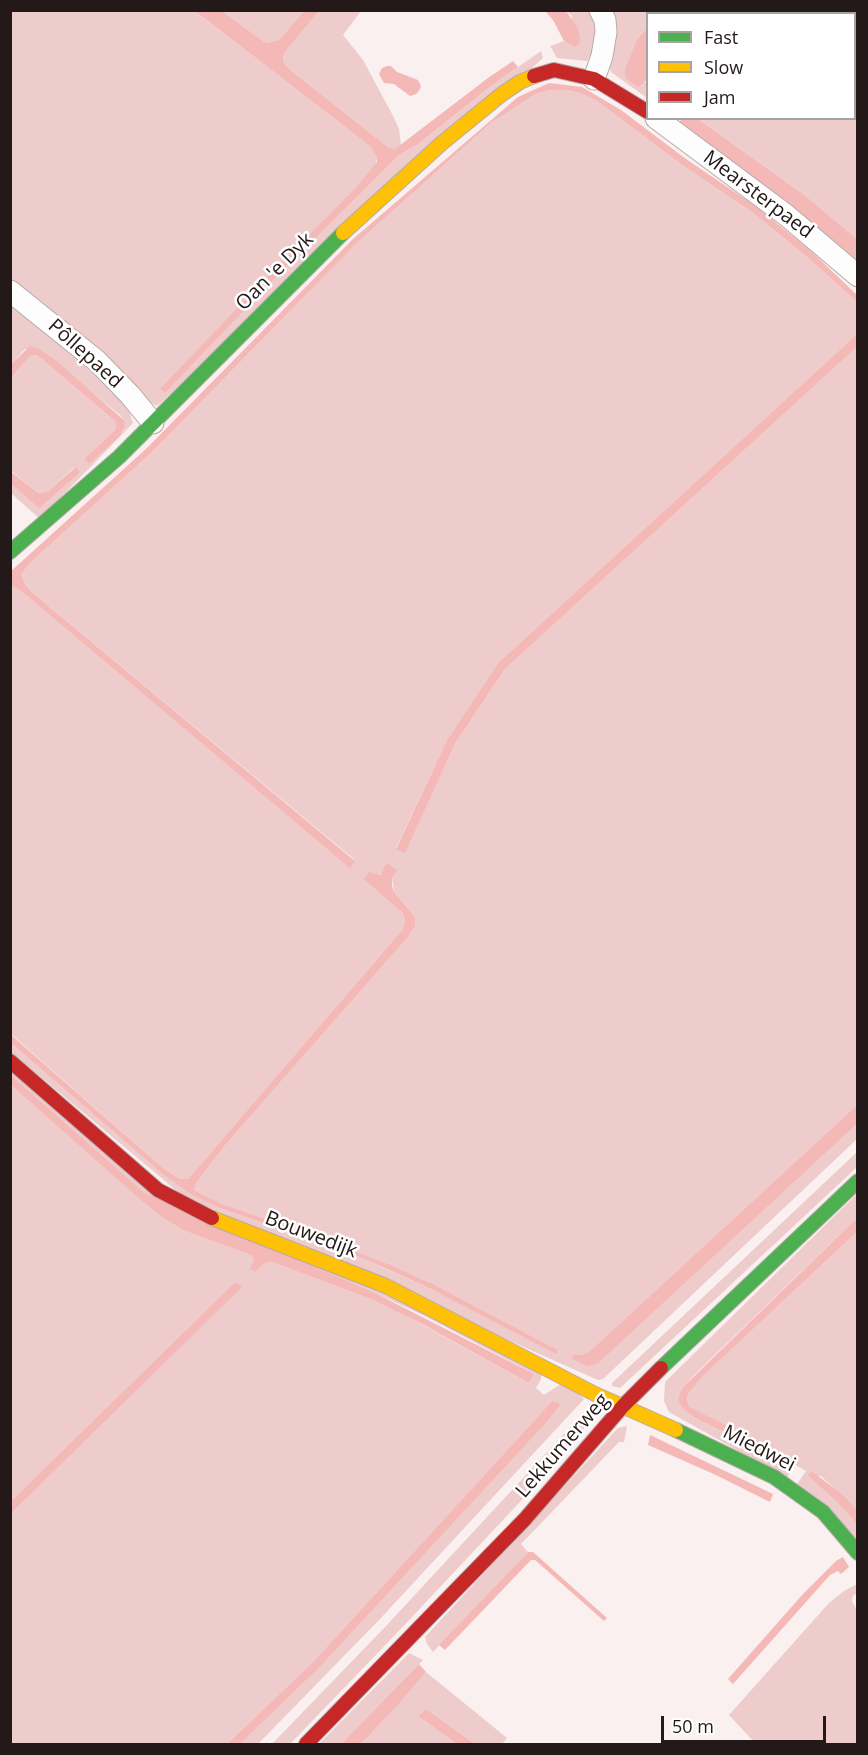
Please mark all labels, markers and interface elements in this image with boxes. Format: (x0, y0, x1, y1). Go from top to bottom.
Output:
legend (646, 12, 856, 120)
text: Fast (704, 25, 738, 49)
text: Slow (704, 55, 743, 79)
text: Jam (704, 85, 736, 109)
street label: Mearsterpaed (698, 146, 818, 244)
street label: Oan 'e Dyk (231, 228, 319, 316)
street label: Pôllepaed (43, 314, 127, 394)
street label: Bouwedijk (262, 1206, 360, 1264)
street label: Lekkumerweg (511, 1389, 615, 1503)
street label: Miedwei (719, 1421, 799, 1477)
scale bar (664, 1704, 829, 1742)
text: 50 m (672, 1714, 714, 1738)

